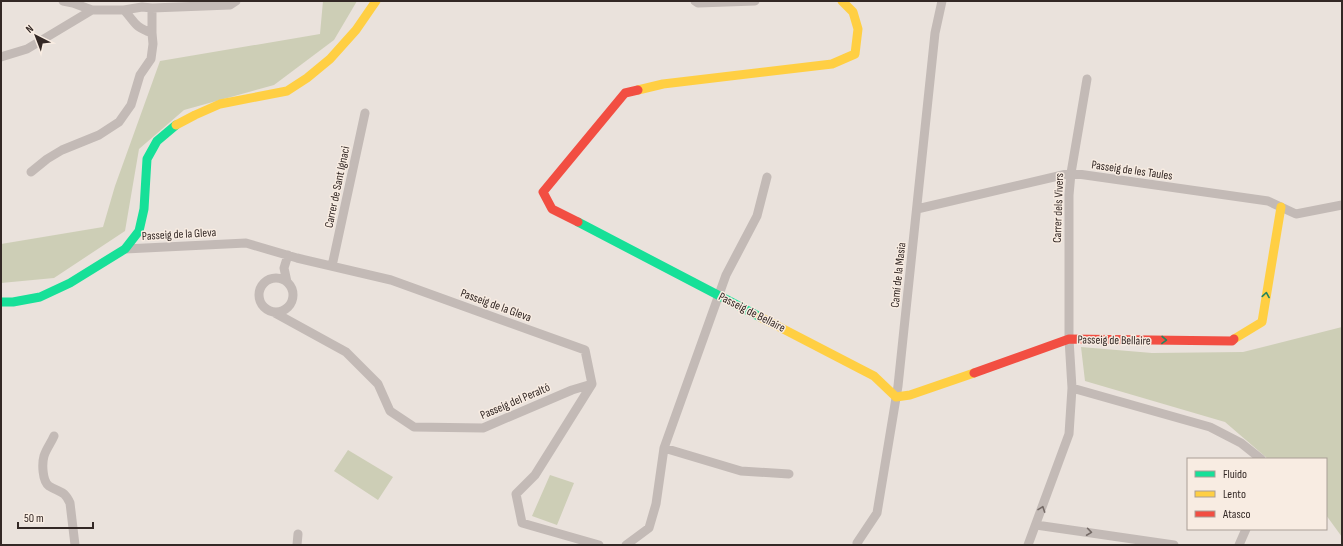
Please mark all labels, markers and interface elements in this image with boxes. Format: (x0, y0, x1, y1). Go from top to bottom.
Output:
north arrow (16, 16, 56, 56)
text: N (23, 22, 36, 36)
street label: Carrer de Sant Ignaci (321, 145, 353, 229)
street label: Passeig de les Taules (1090, 157, 1174, 184)
street label: Carrer dels Vivers (1050, 173, 1067, 243)
street label: Passeig de la Gleva (142, 225, 217, 244)
street label: Camí de la Masia (888, 241, 909, 308)
street label: Passeig de la Gleva (458, 286, 534, 325)
street label: Passeig de Bellaire (716, 289, 788, 336)
one-way arrow (1261, 292, 1270, 298)
street label: Passeig de Bellaire (1077, 332, 1151, 349)
one-way arrow (1161, 336, 1167, 344)
street label: Passeig del Peraltó (478, 380, 552, 423)
legend (1187, 458, 1327, 530)
text: Fluido (1223, 467, 1247, 482)
text: Lento (1223, 487, 1246, 502)
scale bar (18, 504, 93, 530)
one-way arrow (1038, 505, 1046, 512)
text: Atasco (1222, 507, 1250, 522)
text: 50 m (24, 511, 44, 526)
one-way arrow (1086, 527, 1092, 536)

